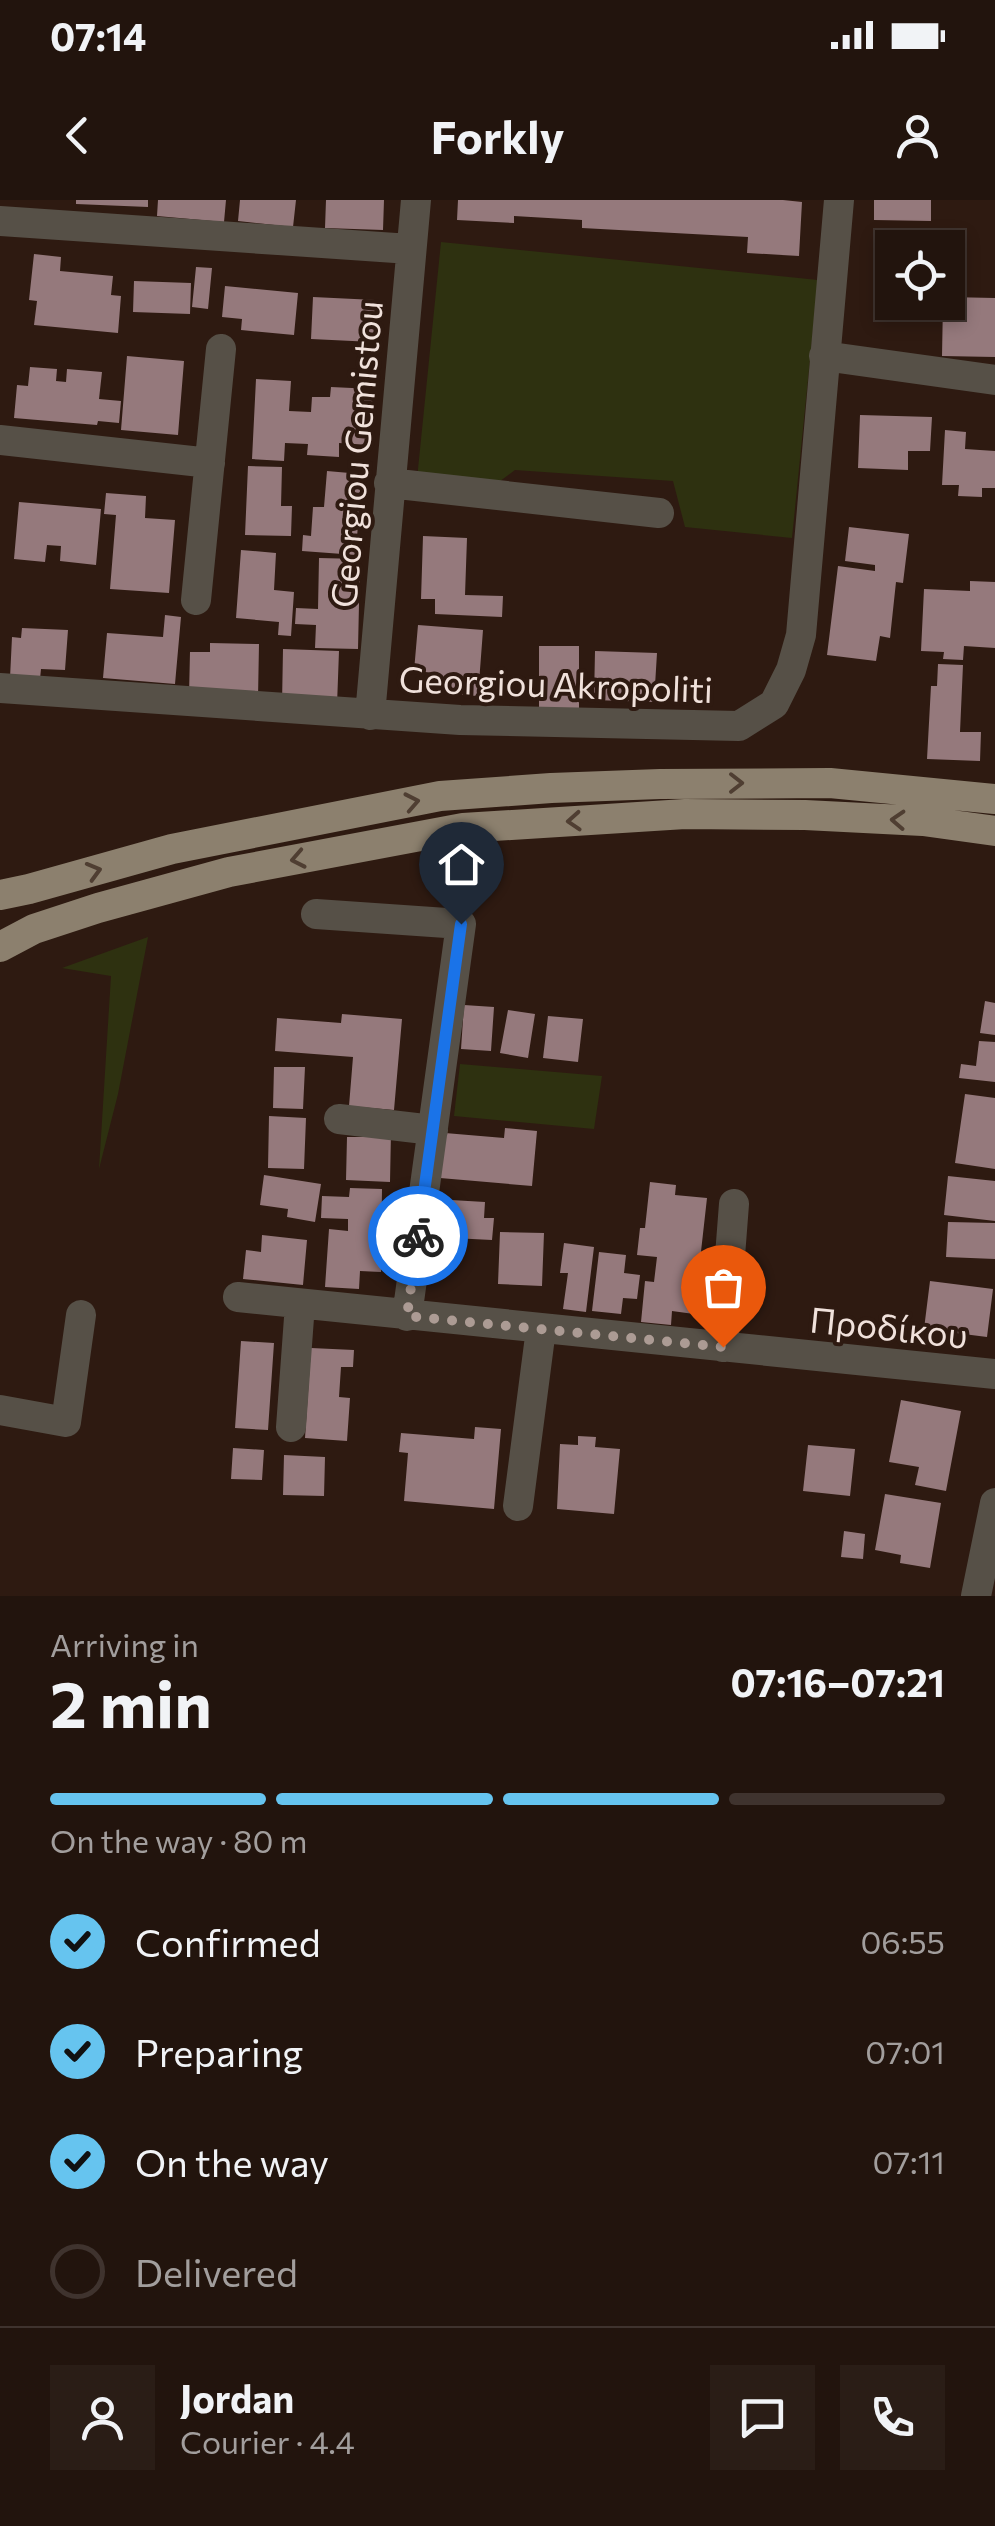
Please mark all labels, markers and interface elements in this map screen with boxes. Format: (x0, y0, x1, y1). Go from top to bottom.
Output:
text: 07:14 (50, 12, 146, 59)
icon: back (50, 108, 105, 163)
text: Forkly (431, 108, 564, 163)
icon: person (890, 108, 945, 163)
map controls (875, 230, 965, 320)
button: locate (875, 230, 965, 320)
street label: Georgiou Gemistou (320, 299, 390, 609)
street label: Georgiou Akropoliti (398, 656, 714, 710)
one-way arrow (728, 772, 744, 794)
one-way arrow (404, 792, 420, 813)
one-way arrow (565, 810, 581, 831)
one-way arrow (890, 810, 906, 831)
pin (419, 822, 504, 925)
icon: home (434, 837, 489, 892)
one-way arrow (290, 848, 306, 869)
one-way arrow (85, 862, 102, 883)
courier (368, 1186, 468, 1286)
icon: bike (391, 1209, 446, 1264)
pin (681, 1245, 766, 1348)
icon: bag (696, 1260, 751, 1315)
street label: Προδίκου (808, 1296, 970, 1356)
text: Arriving in (50, 1624, 199, 1664)
text: 07:16–07:21 (731, 1658, 945, 1705)
text: 2 min (50, 1662, 212, 1741)
text: On the way · 80 m (50, 1820, 307, 1860)
icon: check (50, 1914, 105, 1969)
text: Confirmed (135, 1918, 321, 1965)
text: 06:55 (860, 1921, 945, 1961)
icon: check (50, 2024, 105, 2079)
text: Preparing (135, 2028, 303, 2075)
text: 07:01 (865, 2031, 945, 2071)
icon: check (50, 2134, 105, 2189)
text: On the way (135, 2138, 329, 2185)
text: 07:11 (872, 2141, 945, 2181)
text: Delivered (135, 2248, 298, 2295)
button: person (50, 2365, 155, 2470)
button: chat (710, 2365, 815, 2470)
button: phone (840, 2365, 945, 2470)
text: Jordan (180, 2374, 294, 2421)
text: Courier · 4.4 (180, 2421, 355, 2461)

